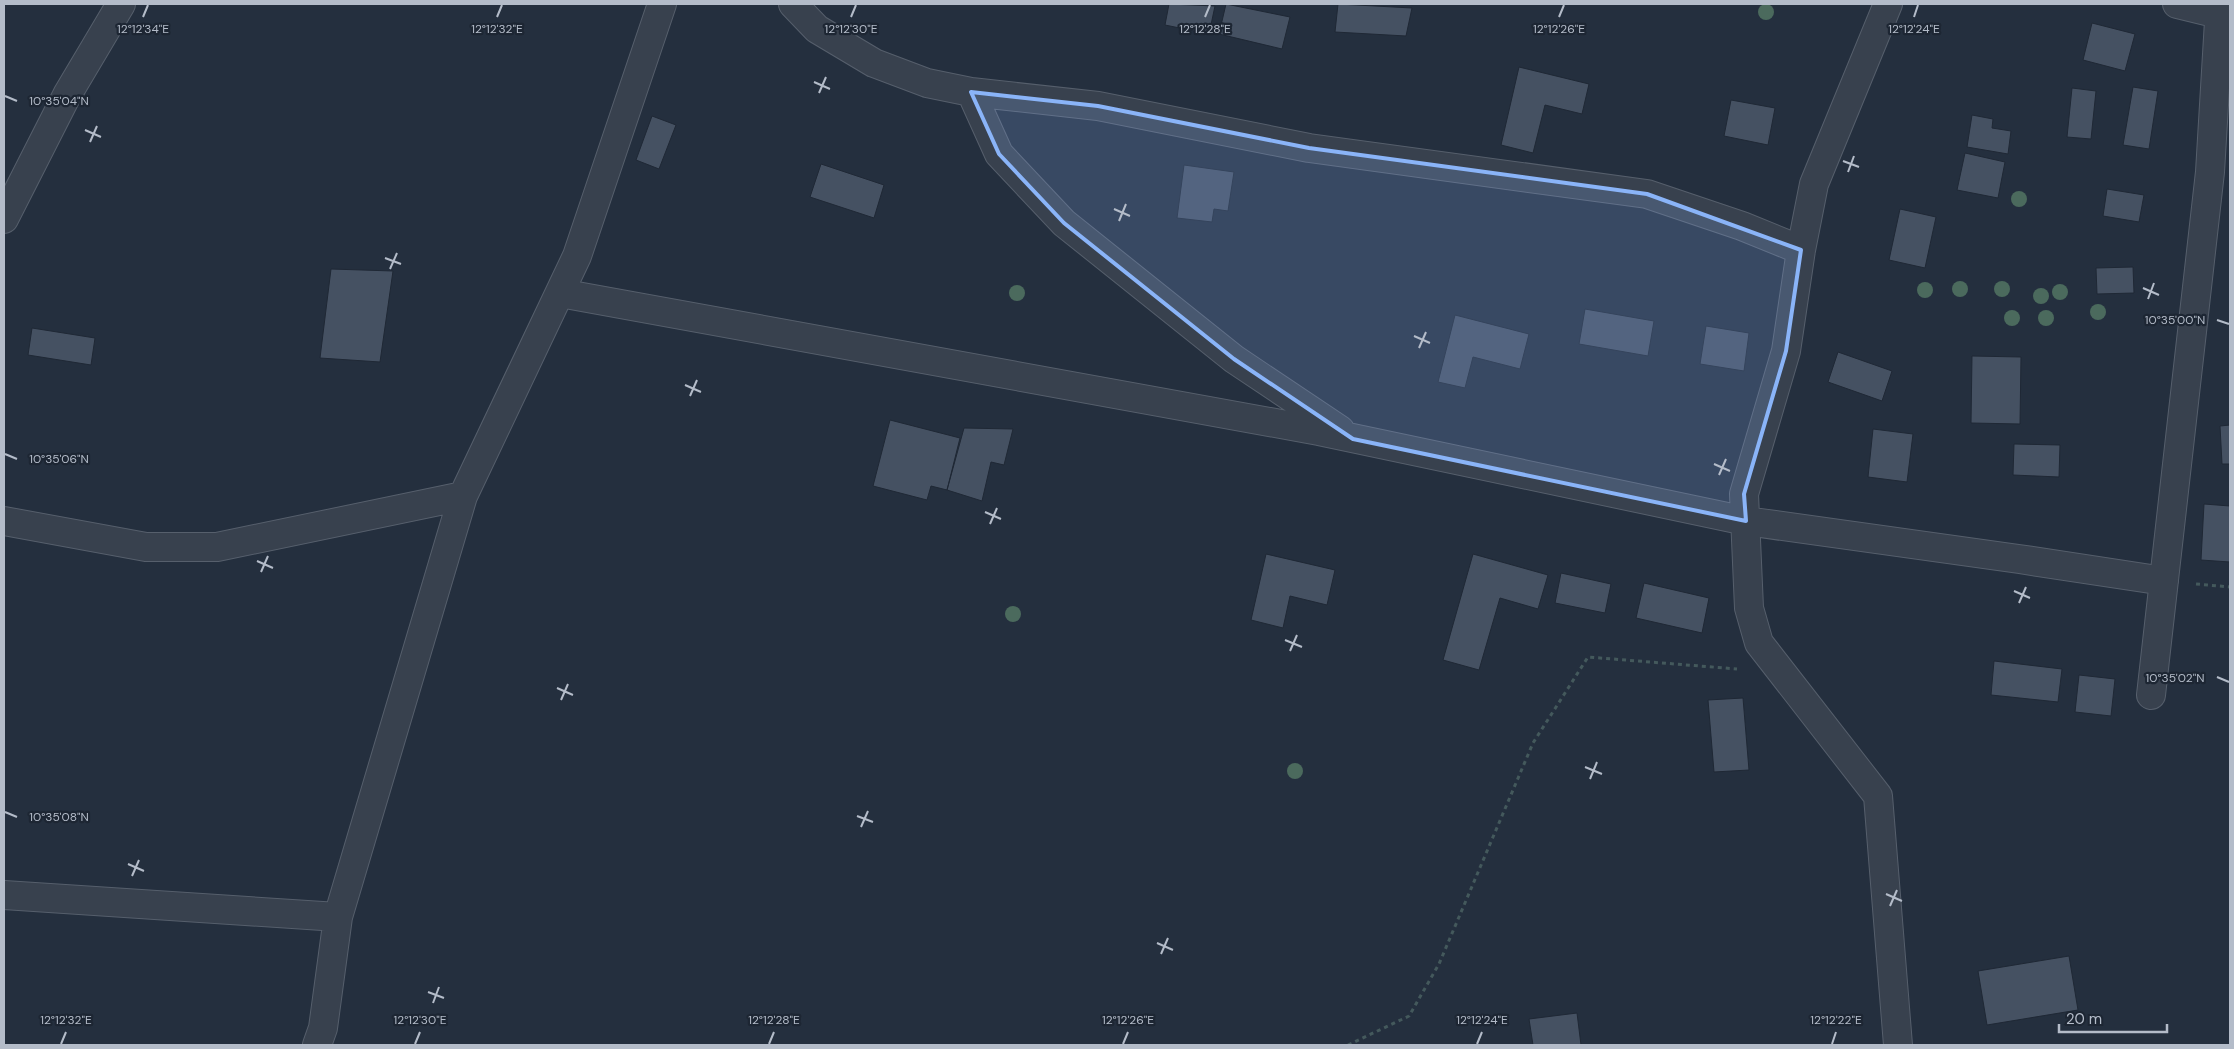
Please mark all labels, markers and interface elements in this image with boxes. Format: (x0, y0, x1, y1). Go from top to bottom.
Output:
text: 12°12'34"E (117, 21, 169, 37)
text: 12°12'32"E (471, 21, 523, 37)
text: 12°12'30"E (825, 21, 878, 37)
text: 12°12'28"E (1179, 21, 1231, 37)
text: 12°12'26"E (1533, 21, 1585, 37)
text: 12°12'24"E (1888, 21, 1940, 37)
text: 10°35'04"N (29, 93, 89, 109)
text: 10°35'00"N (2145, 312, 2205, 328)
text: 10°35'06"N (29, 451, 89, 467)
text: 10°35'02"N (2146, 670, 2204, 686)
text: 10°35'08"N (29, 809, 89, 825)
scale bar (2059, 1002, 2166, 1034)
text: 20 m (2066, 1009, 2102, 1029)
text: 12°12'32"E (40, 1012, 92, 1028)
text: 12°12'30"E (394, 1012, 447, 1028)
text: 12°12'28"E (748, 1012, 800, 1028)
text: 12°12'26"E (1102, 1012, 1154, 1028)
text: 12°12'24"E (1456, 1012, 1508, 1028)
text: 12°12'22"E (1810, 1012, 1862, 1028)

